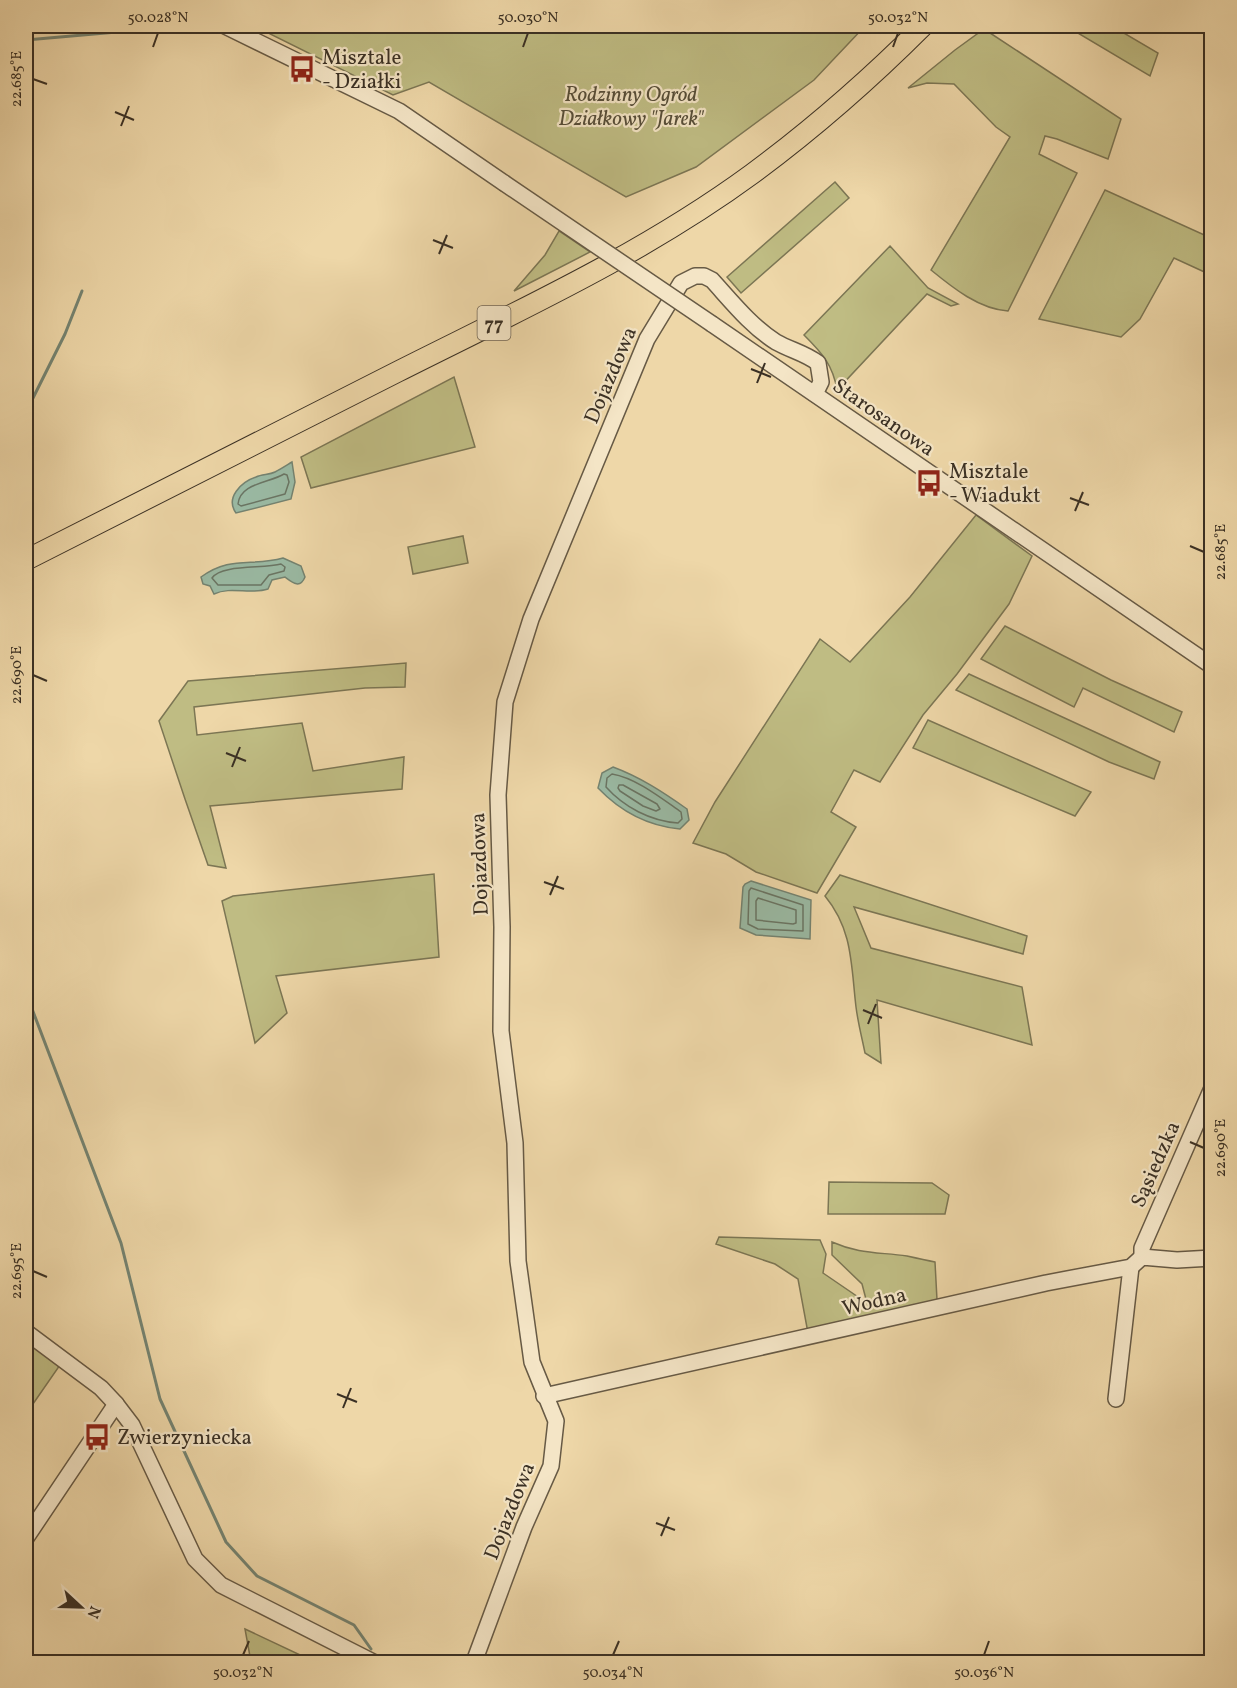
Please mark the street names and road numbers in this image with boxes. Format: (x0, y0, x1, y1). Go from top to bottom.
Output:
road number: 77 (478, 306, 510, 340)
street label: Dojazdowa (578, 323, 645, 429)
street label: Starosanowa (826, 372, 940, 464)
street label: Dojazdowa (464, 812, 497, 916)
street label: Sąsiedzka (1124, 1117, 1188, 1212)
street label: Wodna (839, 1281, 909, 1324)
street label: Dojazdowa (478, 1458, 543, 1565)

